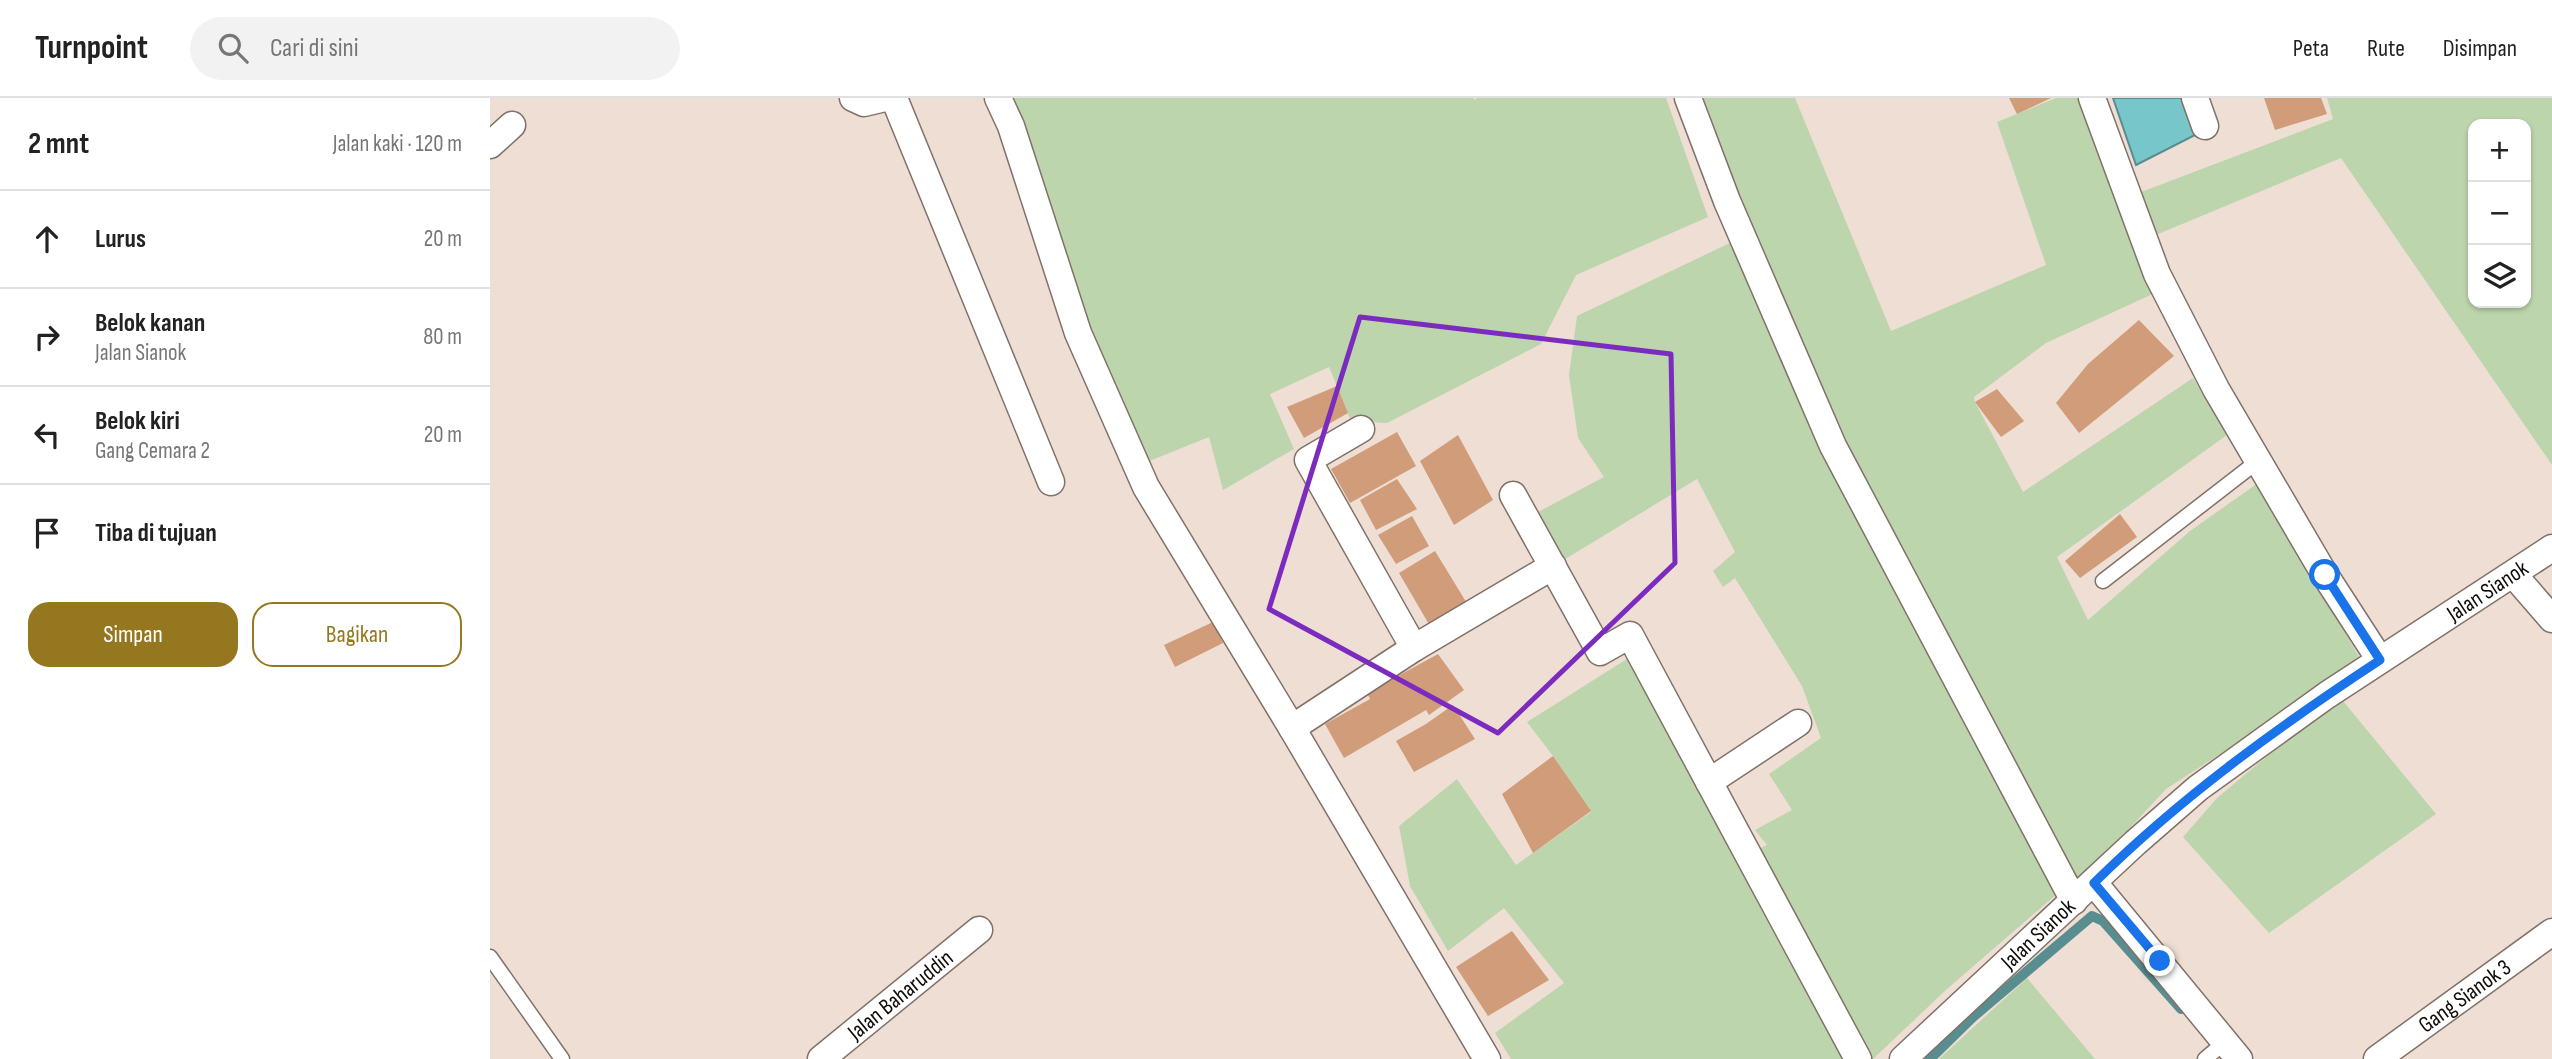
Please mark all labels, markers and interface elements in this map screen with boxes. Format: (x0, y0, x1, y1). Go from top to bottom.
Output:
search box (190, 17, 680, 80)
text: Turnpoint (35, 28, 148, 68)
icon: search (214, 29, 252, 67)
text: Cari di sini (270, 33, 359, 64)
text: Peta (2293, 34, 2329, 63)
text: Rute (2367, 34, 2405, 63)
text: Disimpan (2443, 34, 2517, 63)
map controls (2468, 119, 2531, 308)
button: + (2468, 119, 2531, 182)
text: 2 mnt (28, 126, 89, 162)
text: Jalan kaki · 120 m (333, 130, 462, 158)
button: − (2468, 182, 2531, 245)
icon: ahead (28, 220, 66, 258)
text: Lurus (95, 224, 146, 255)
text: 20 m (424, 225, 462, 253)
button: layers (2468, 245, 2531, 308)
text: Belok kanan (95, 308, 205, 339)
icon: right (28, 318, 66, 356)
text: 80 m (423, 323, 462, 351)
text: Jalan Sianok (95, 339, 186, 367)
text: Belok kiri (95, 406, 180, 437)
icon: left (28, 416, 66, 454)
text: 20 m (424, 421, 462, 449)
text: Gang Cemara 2 (95, 437, 210, 465)
icon: arrive (28, 514, 66, 552)
text: Tiba di tujuan (95, 518, 217, 549)
street label: Jalan Sianok (2441, 554, 2534, 628)
route start (2309, 559, 2340, 590)
button: Simpan (28, 602, 238, 667)
button: Bagikan (252, 602, 462, 667)
street label: Jalan Sianok (1995, 893, 2082, 976)
street label: Jalan Baharuddin (842, 944, 959, 1047)
route end (2144, 945, 2175, 976)
street label: Gang Sianok 3 (2413, 953, 2517, 1039)

